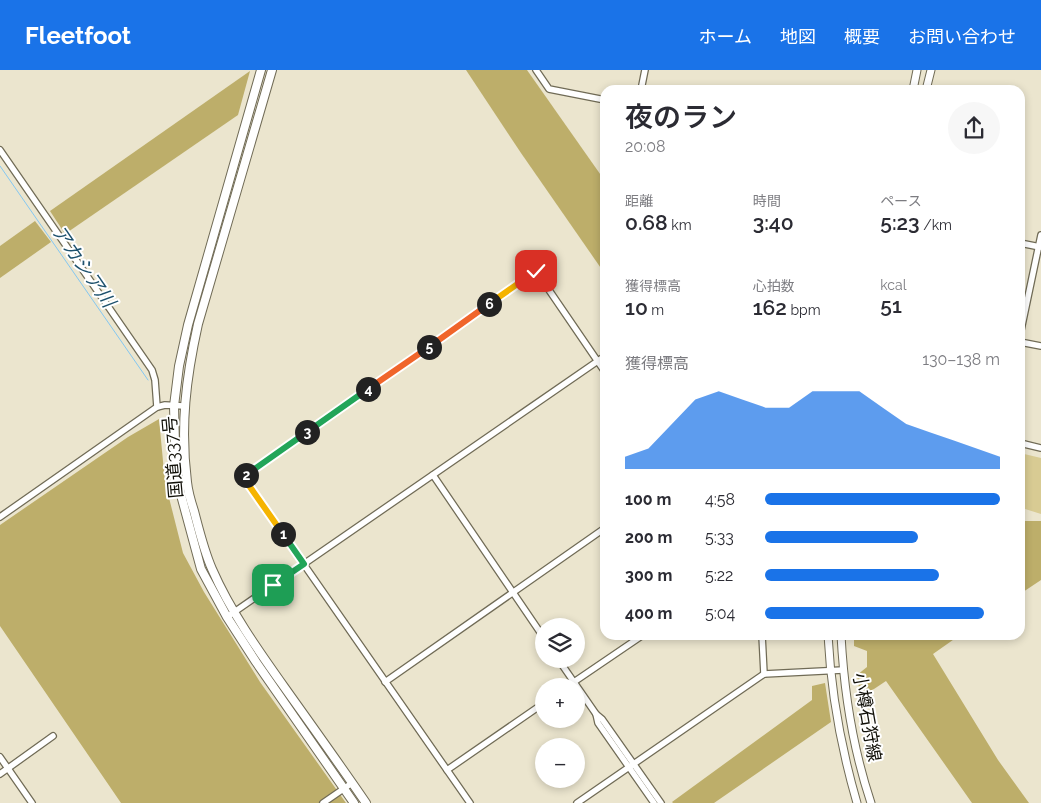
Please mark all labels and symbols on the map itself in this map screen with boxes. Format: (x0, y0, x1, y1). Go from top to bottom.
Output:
water label: アカシア川 (48, 221, 121, 313)
pin (515, 250, 557, 292)
pin: 6 (476, 292, 502, 316)
pin: 5 (416, 334, 442, 360)
pin: 4 (356, 376, 380, 402)
street label: 国道337号 (158, 415, 187, 499)
pin: 3 (294, 420, 320, 444)
pin: 2 (234, 462, 258, 488)
pin: 1 (270, 522, 296, 546)
pin (252, 564, 294, 606)
street label: 小樽石狩線 (849, 671, 886, 763)

